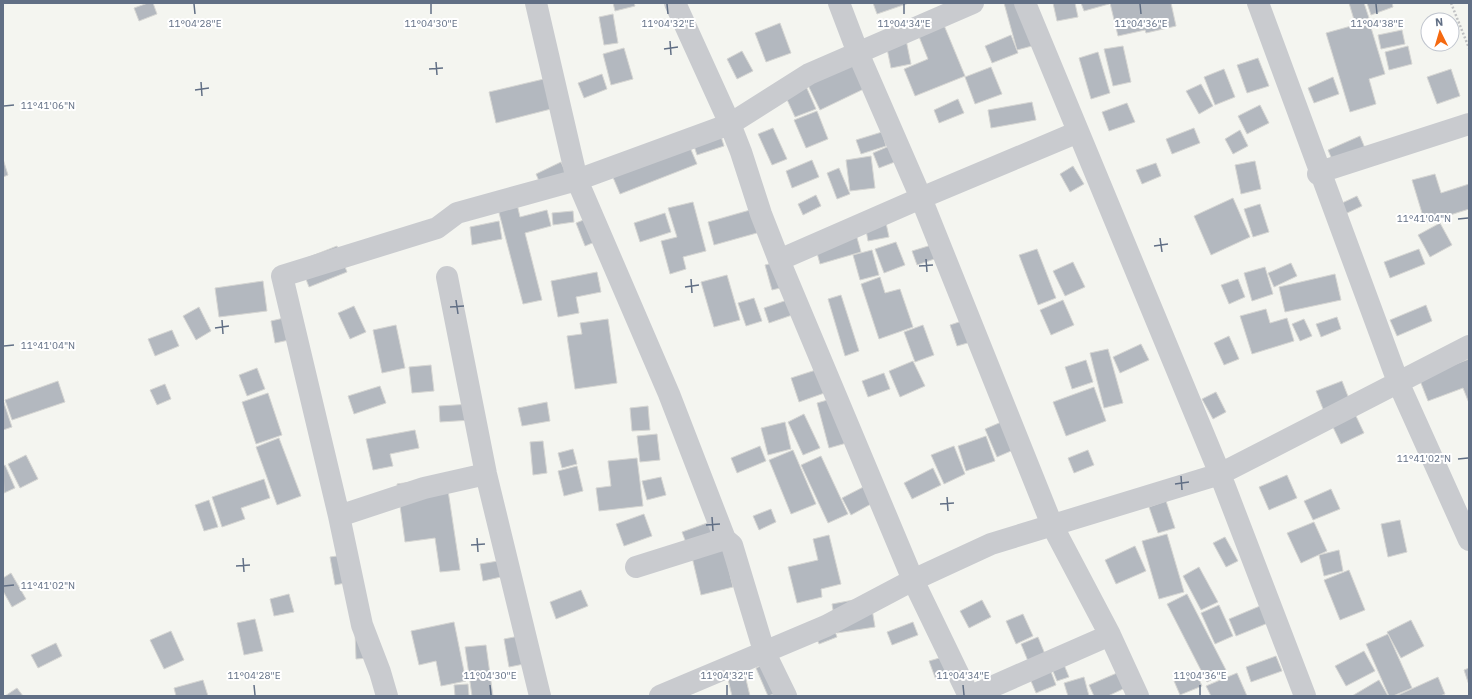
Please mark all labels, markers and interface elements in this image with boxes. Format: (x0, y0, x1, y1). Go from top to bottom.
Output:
north arrow (1420, 12, 1460, 52)
text: N (1435, 15, 1444, 29)
text: 11°04'28"E (168, 17, 222, 30)
text: 11°04'30"E (404, 17, 458, 30)
text: 11°04'32"E (641, 17, 695, 30)
text: 11°04'34"E (877, 17, 931, 30)
text: 11°04'36"E (1114, 17, 1168, 30)
text: 11°04'38"E (1350, 17, 1404, 30)
text: 11°41'06"N (21, 99, 75, 112)
text: 11°41'04"N (1397, 212, 1451, 225)
text: 11°41'04"N (21, 339, 75, 352)
text: 11°41'02"N (1397, 452, 1451, 465)
text: 11°41'02"N (21, 579, 75, 592)
text: 11°04'28"E (227, 669, 281, 682)
text: 11°04'30"E (463, 669, 517, 682)
text: 11°04'32"E (700, 669, 754, 682)
text: 11°04'34"E (936, 669, 990, 682)
text: 11°04'36"E (1173, 669, 1227, 682)

